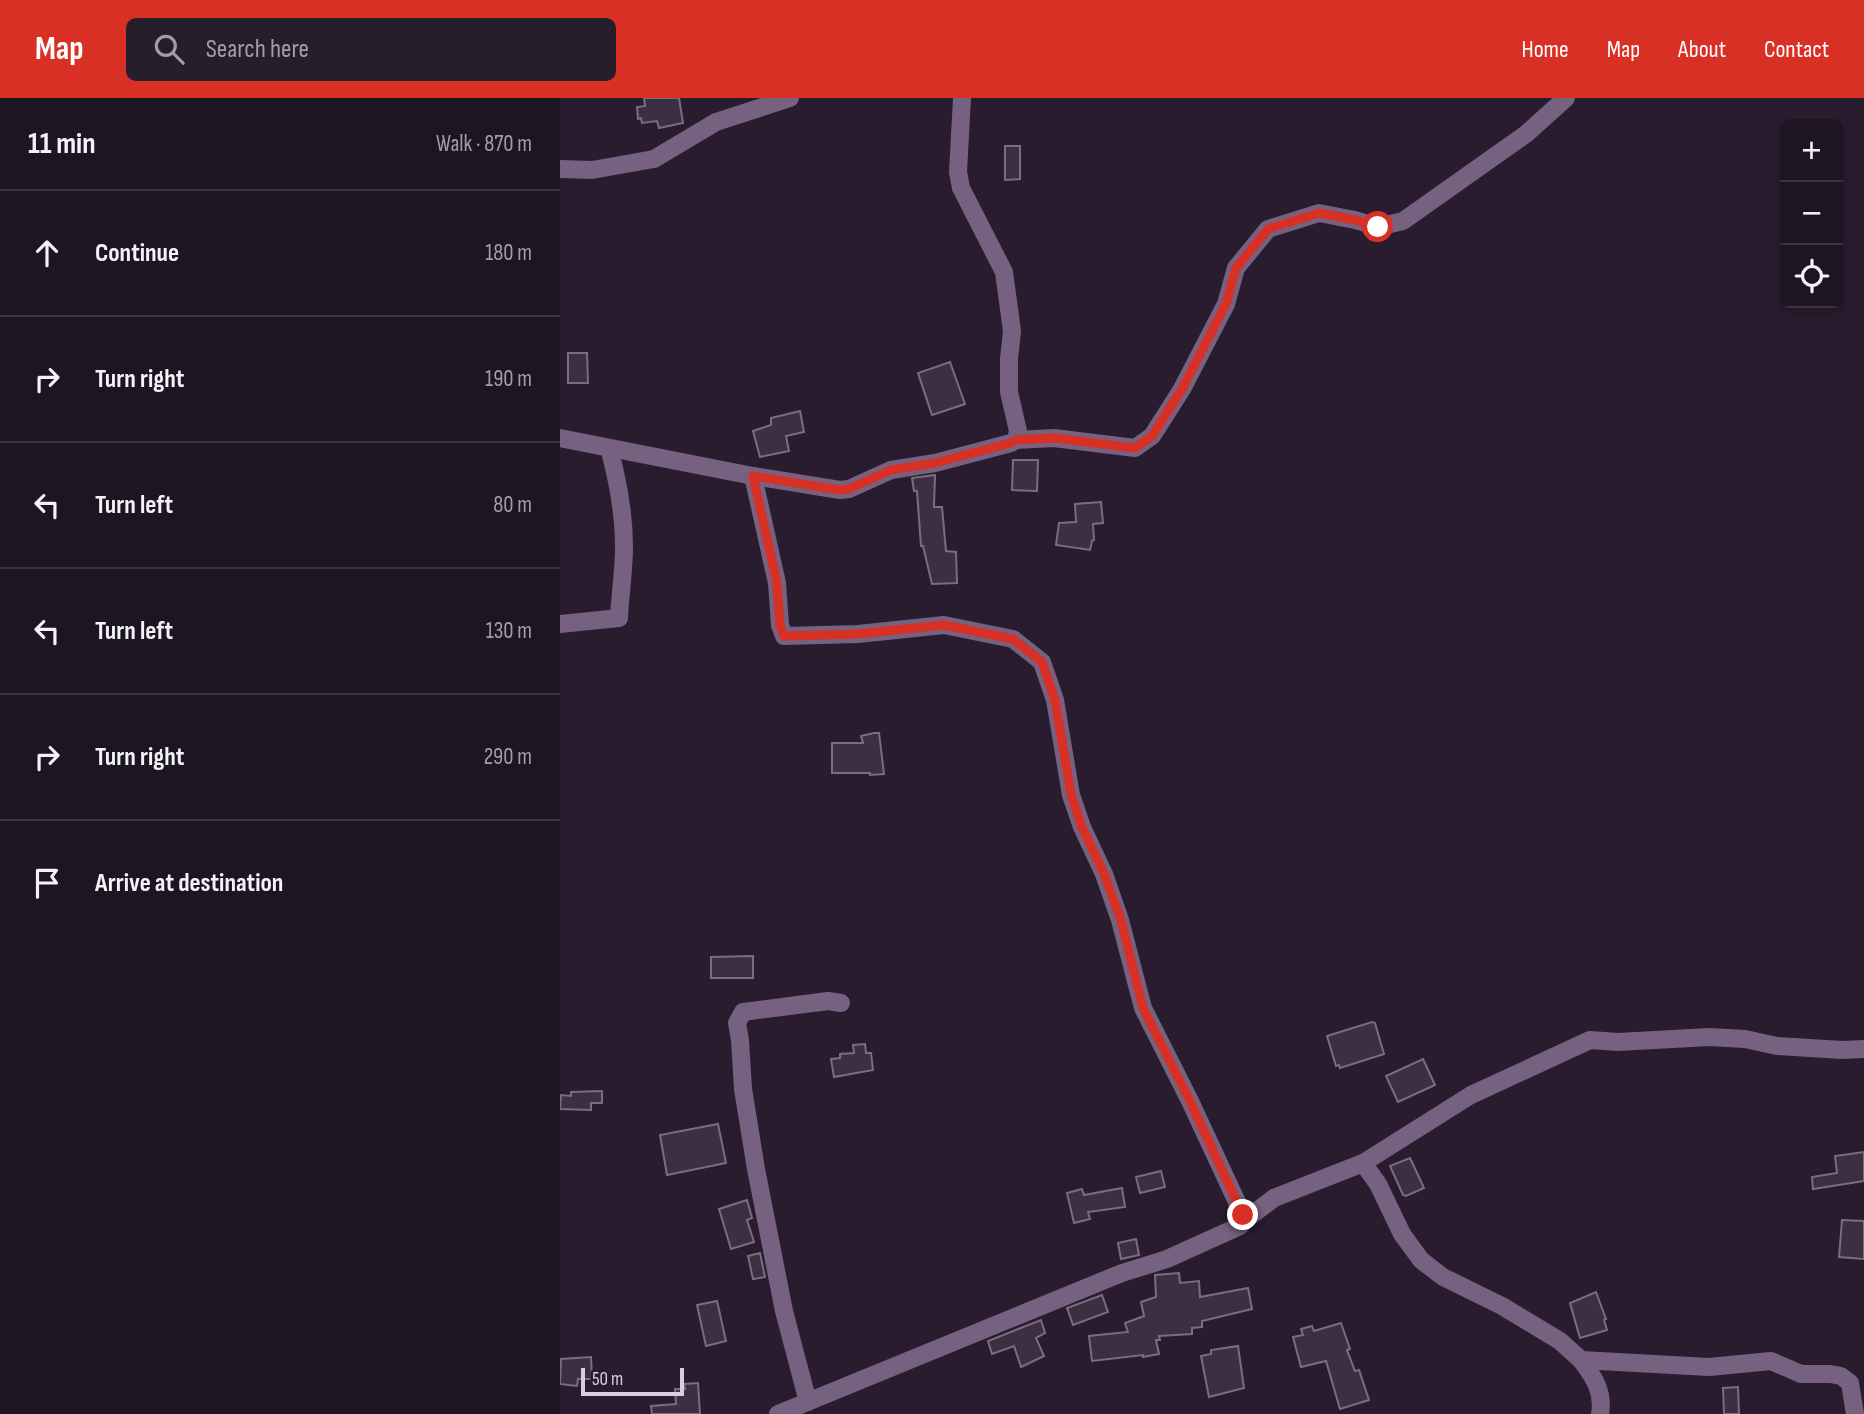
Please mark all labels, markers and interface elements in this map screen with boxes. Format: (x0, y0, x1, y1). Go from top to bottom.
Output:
search box (126, 18, 616, 81)
text: Map (35, 29, 84, 69)
icon: search (150, 30, 188, 68)
text: Search here (206, 34, 309, 65)
text: Home (1521, 35, 1569, 64)
text: Map (1607, 35, 1640, 64)
text: About (1678, 35, 1726, 64)
text: Contact (1764, 35, 1829, 64)
map controls (1780, 119, 1843, 308)
button: + (1780, 119, 1843, 182)
text: 11 min (28, 126, 96, 162)
text: Walk · 870 m (436, 130, 532, 158)
button: − (1780, 182, 1843, 245)
route start (1362, 211, 1393, 242)
icon: ahead (28, 234, 66, 272)
text: Continue (95, 238, 179, 269)
text: 180 m (485, 239, 532, 267)
button: locate (1780, 245, 1843, 308)
icon: right (28, 360, 66, 398)
text: Turn right (95, 364, 184, 395)
text: 190 m (485, 365, 532, 393)
icon: left (28, 486, 66, 524)
text: Turn left (95, 490, 173, 521)
text: 80 m (493, 491, 532, 519)
icon: left (28, 612, 66, 650)
text: Turn left (95, 616, 173, 647)
text: 130 m (486, 617, 532, 645)
icon: right (28, 738, 66, 776)
text: Turn right (95, 742, 184, 773)
text: 290 m (484, 743, 532, 771)
icon: arrive (28, 864, 66, 902)
text: Arrive at destination (95, 868, 283, 899)
route end (1227, 1199, 1258, 1230)
scale bar (581, 1365, 684, 1397)
text: 50 m (592, 1368, 623, 1391)

